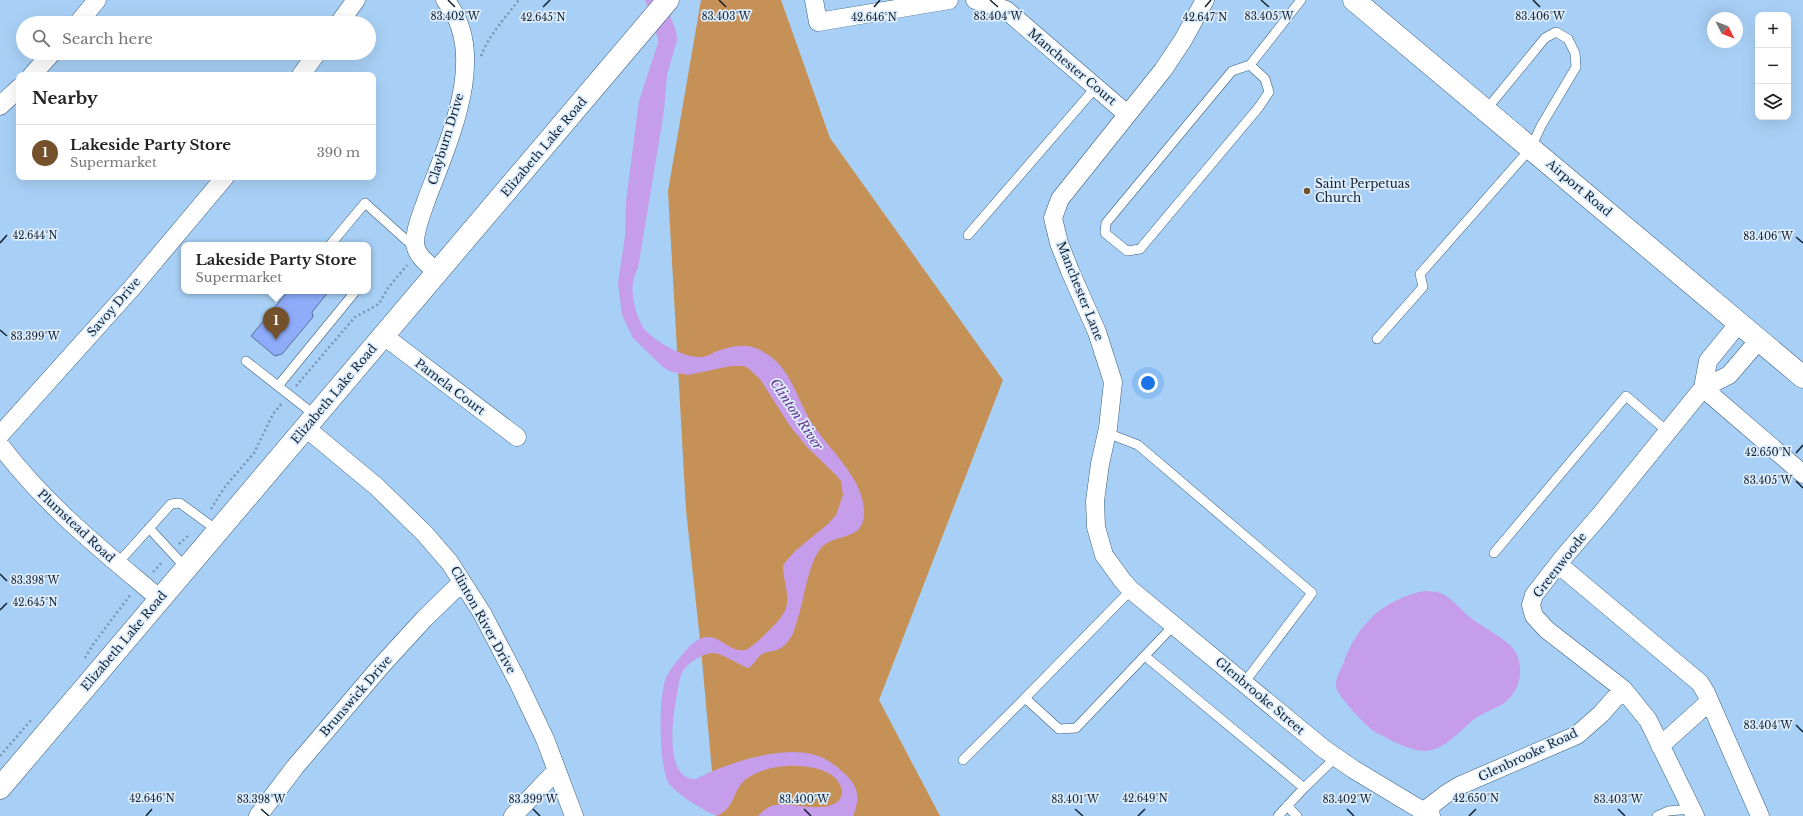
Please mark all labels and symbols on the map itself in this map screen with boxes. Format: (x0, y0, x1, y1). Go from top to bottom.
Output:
text: 83.402°W (430, 10, 480, 23)
text: 83.403°W (701, 10, 751, 23)
text: 83.404°W (974, 10, 1023, 23)
text: 83.405°W (1245, 10, 1294, 23)
text: 83.406°W (1515, 10, 1565, 23)
text: 42.645°N (521, 11, 565, 24)
text: 42.646°N (851, 11, 897, 24)
text: 42.647°N (1183, 11, 1227, 24)
north arrow (1707, 12, 1743, 48)
street label: Manchester Court (1025, 25, 1120, 108)
street label: Clayburn Drive (424, 91, 467, 187)
street label: Elizabeth Lake Road (498, 94, 590, 200)
street label: Airport Road (1543, 155, 1615, 219)
place label: Saint Perpetuas Church (1315, 176, 1410, 205)
marker: Saint Perpetuas Church (1302, 186, 1312, 196)
text: 42.644°N (13, 229, 57, 242)
text: 83.406°W (1743, 230, 1793, 243)
street label: Manchester Lane (1054, 239, 1107, 343)
street label: Savoy Drive (84, 274, 144, 339)
pin: 1 (263, 307, 289, 340)
text: 83.399°W (10, 330, 60, 343)
street label: Elizabeth Lake Road (288, 341, 380, 447)
street label: Pamela Court (412, 355, 489, 418)
your location (1138, 373, 1158, 393)
water label: Clinton River (766, 375, 827, 454)
text: 42.650°N (1745, 446, 1791, 459)
text: 83.405°W (1744, 474, 1793, 487)
street label: Plumstead Road (35, 486, 118, 565)
street label: Greenwoode (1530, 529, 1590, 600)
street label: Clinton River Drive (448, 563, 519, 676)
text: 83.398°W (11, 574, 60, 587)
street label: Elizabeth Lake Road (78, 588, 170, 694)
text: 42.645°N (13, 596, 57, 609)
street label: Brunswick Drive (316, 652, 395, 739)
street label: Glenbrooke Street (1213, 654, 1308, 738)
text: 83.404°W (1744, 719, 1793, 732)
street label: Glenbrooke Road (1476, 725, 1580, 784)
text: 42.646°N (129, 792, 175, 805)
text: 42.649°N (1122, 792, 1168, 805)
text: 42.650°N (1453, 792, 1499, 805)
text: 83.398°W (237, 793, 286, 806)
text: 83.399°W (508, 793, 558, 806)
text: 83.400°W (779, 793, 829, 806)
text: 83.401°W (1051, 793, 1099, 806)
text: 83.402°W (1322, 793, 1372, 806)
text: 83.403°W (1593, 793, 1643, 806)

